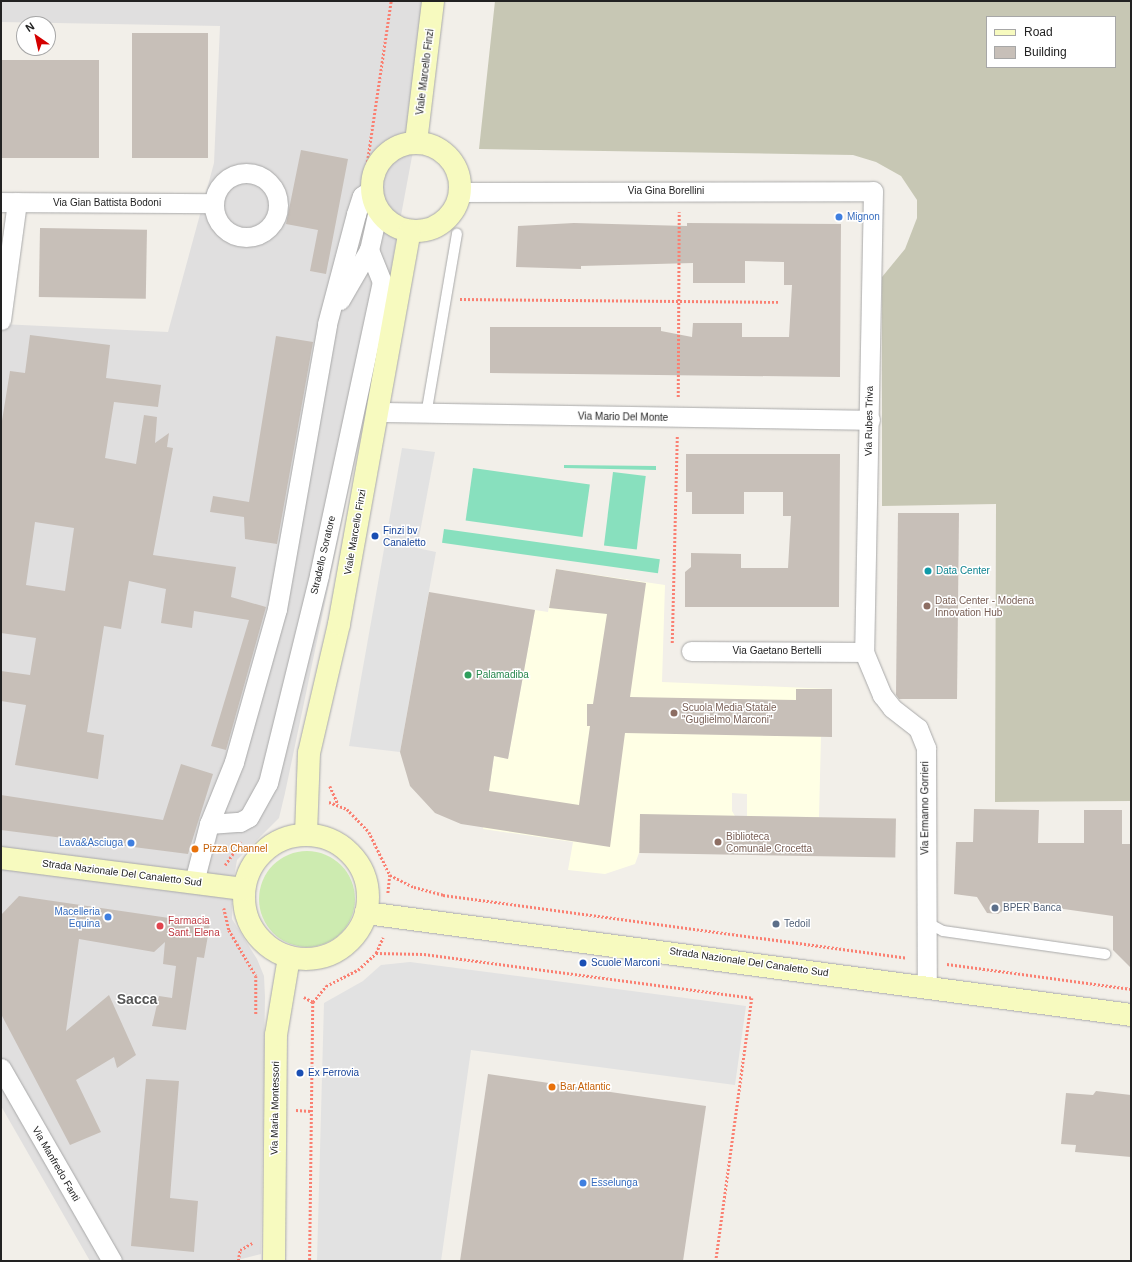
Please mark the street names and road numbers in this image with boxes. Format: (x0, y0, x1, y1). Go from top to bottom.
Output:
street label: Viale Marcello Finzi (414, 28, 436, 116)
street label: Via Gina Borellini (628, 185, 704, 197)
street label: Via Gian Battista Bodoni (53, 197, 161, 209)
street label: Via Rubes Triva (862, 386, 876, 456)
street label: Via Mario Del Monte (578, 410, 668, 424)
street label: Viale Marcello Finzi (342, 488, 368, 576)
street label: Stradello Soratore (308, 514, 338, 596)
street label: Via Gaetano Bertelli (733, 645, 821, 657)
street label: Via Ermanno Gorrieri (919, 761, 931, 855)
street label: Strada Nazionale Del Canaletto Sud (42, 857, 202, 889)
street label: Strada Nazionale Del Canaletto Sud (669, 945, 829, 979)
street label: Via Maria Montessori (268, 1061, 282, 1155)
street label: Via Manfredo Fanti (30, 1124, 82, 1204)

